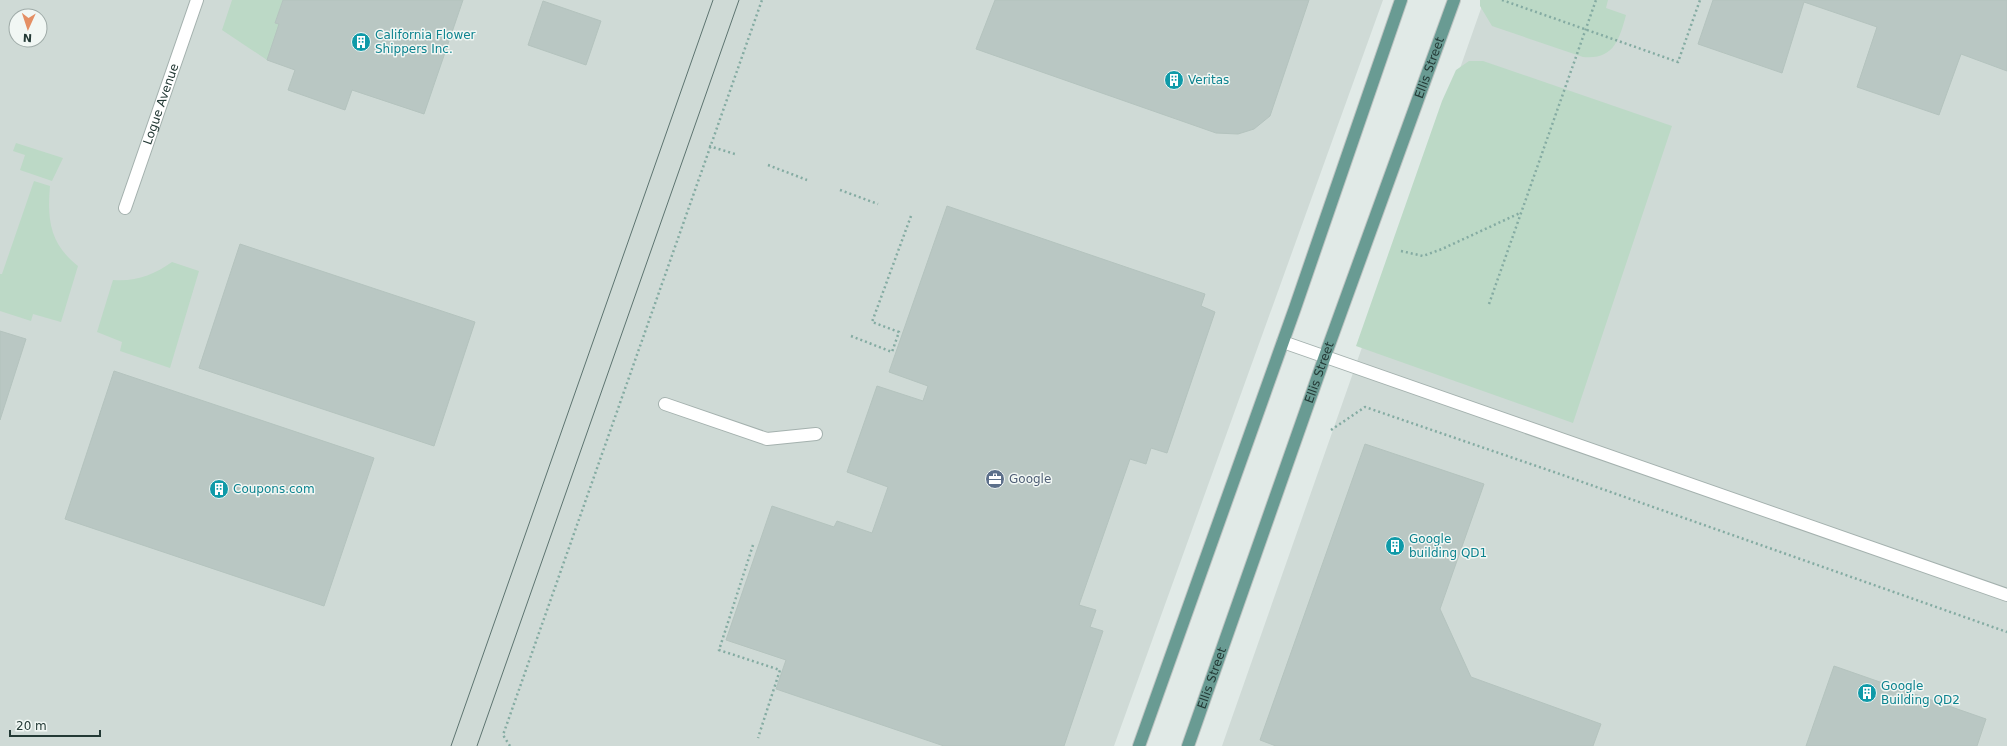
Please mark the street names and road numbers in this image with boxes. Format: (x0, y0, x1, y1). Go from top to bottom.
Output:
street label: Ellis Street (1412, 35, 1447, 100)
street label: Logue Avenue (140, 62, 181, 146)
street label: Ellis Street (1302, 339, 1337, 405)
street label: Ellis Street (1195, 645, 1229, 711)

